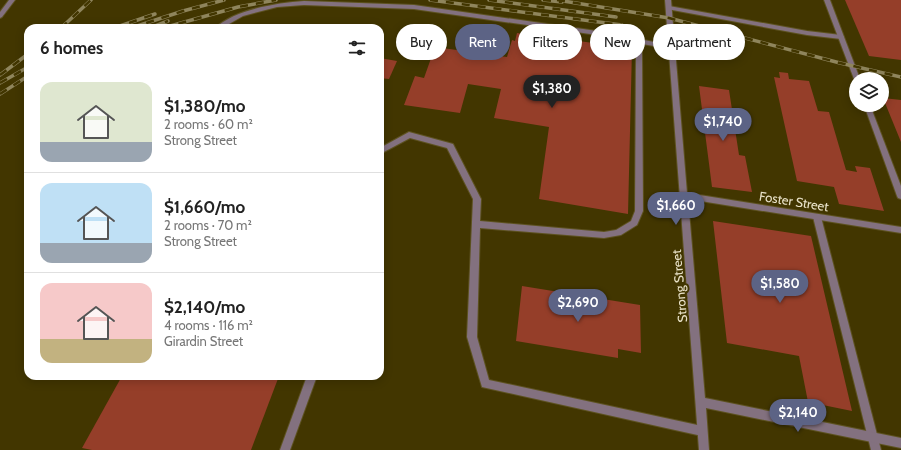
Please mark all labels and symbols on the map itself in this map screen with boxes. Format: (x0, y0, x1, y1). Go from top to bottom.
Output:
pin: $1,380 (519, 75, 585, 109)
pin: $1,740 (690, 108, 756, 142)
street label: Foster Street (758, 188, 831, 214)
pin: $1,660 (643, 192, 709, 226)
street label: Strong Street (668, 248, 690, 323)
pin: $1,580 (747, 270, 813, 304)
pin: $2,690 (545, 289, 611, 323)
pin: $2,140 (765, 399, 831, 433)

